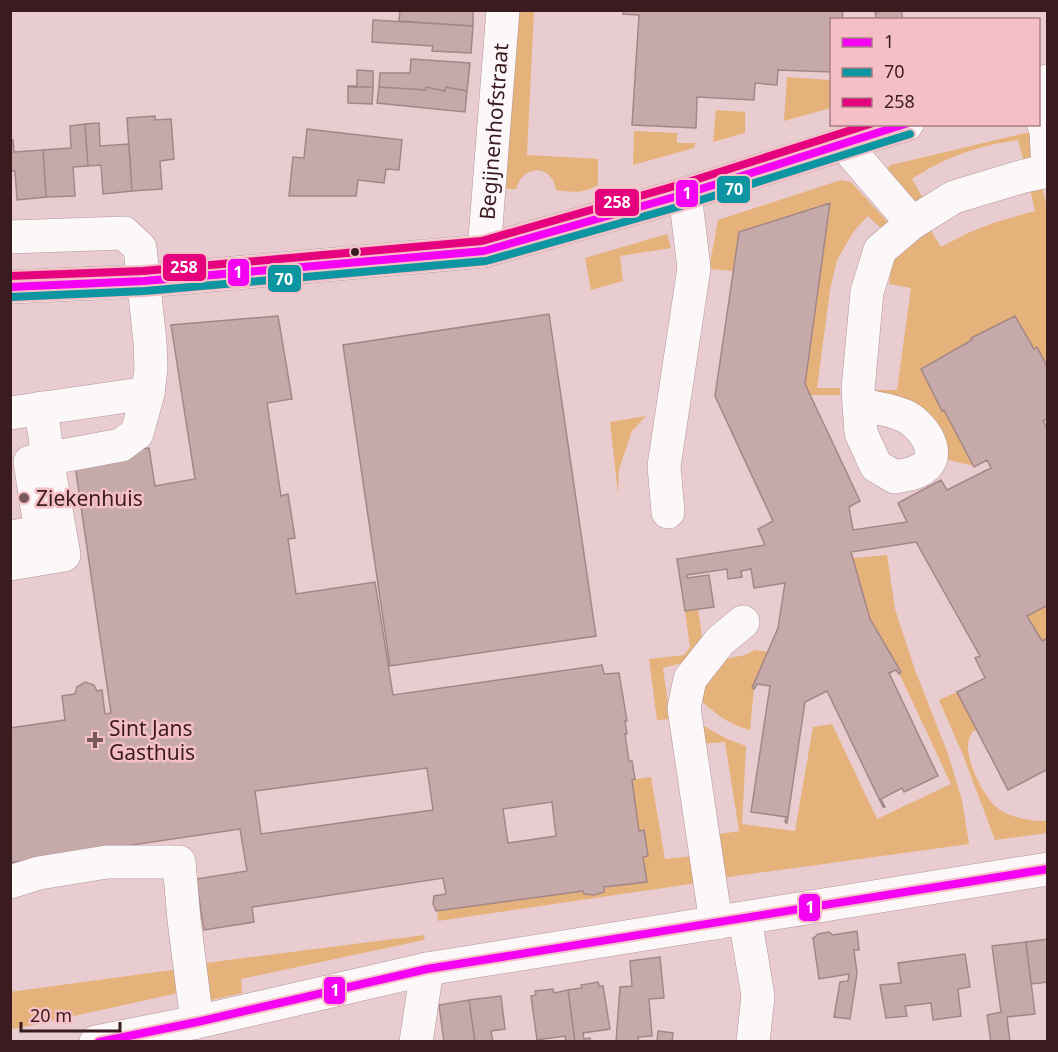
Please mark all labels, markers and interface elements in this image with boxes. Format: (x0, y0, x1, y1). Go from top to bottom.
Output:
legend (830, 18, 1040, 126)
text: 1 (884, 29, 894, 53)
street label: Begijnenhofstraat (473, 42, 514, 221)
text: 70 (884, 59, 905, 83)
text: 258 (884, 89, 915, 113)
line badge: 70 (716, 175, 751, 204)
text: 70 (725, 178, 743, 200)
line badge: 1 (675, 179, 699, 208)
text: 1 (682, 182, 692, 204)
line badge: 258 (594, 188, 640, 217)
text: 258 (603, 191, 631, 213)
unlabelled marker (349, 246, 361, 258)
line badge: 258 (162, 253, 207, 282)
text: 258 (170, 256, 198, 278)
line badge: 1 (227, 258, 250, 287)
text: 1 (233, 261, 243, 283)
line badge: 70 (267, 264, 302, 293)
text: 70 (275, 268, 293, 290)
place label: Ziekenhuis (36, 484, 143, 512)
marker: Ziekenhuis (17, 491, 31, 505)
place label: Sint Jans Gasthuis (109, 714, 195, 766)
marker: Sint Jans Gasthuis (86, 731, 104, 749)
line badge: 1 (798, 893, 821, 922)
text: 1 (805, 896, 815, 918)
line badge: 1 (323, 976, 346, 1005)
text: 1 (330, 979, 340, 1001)
scale bar (21, 995, 120, 1033)
text: 20 m (30, 1003, 72, 1027)

